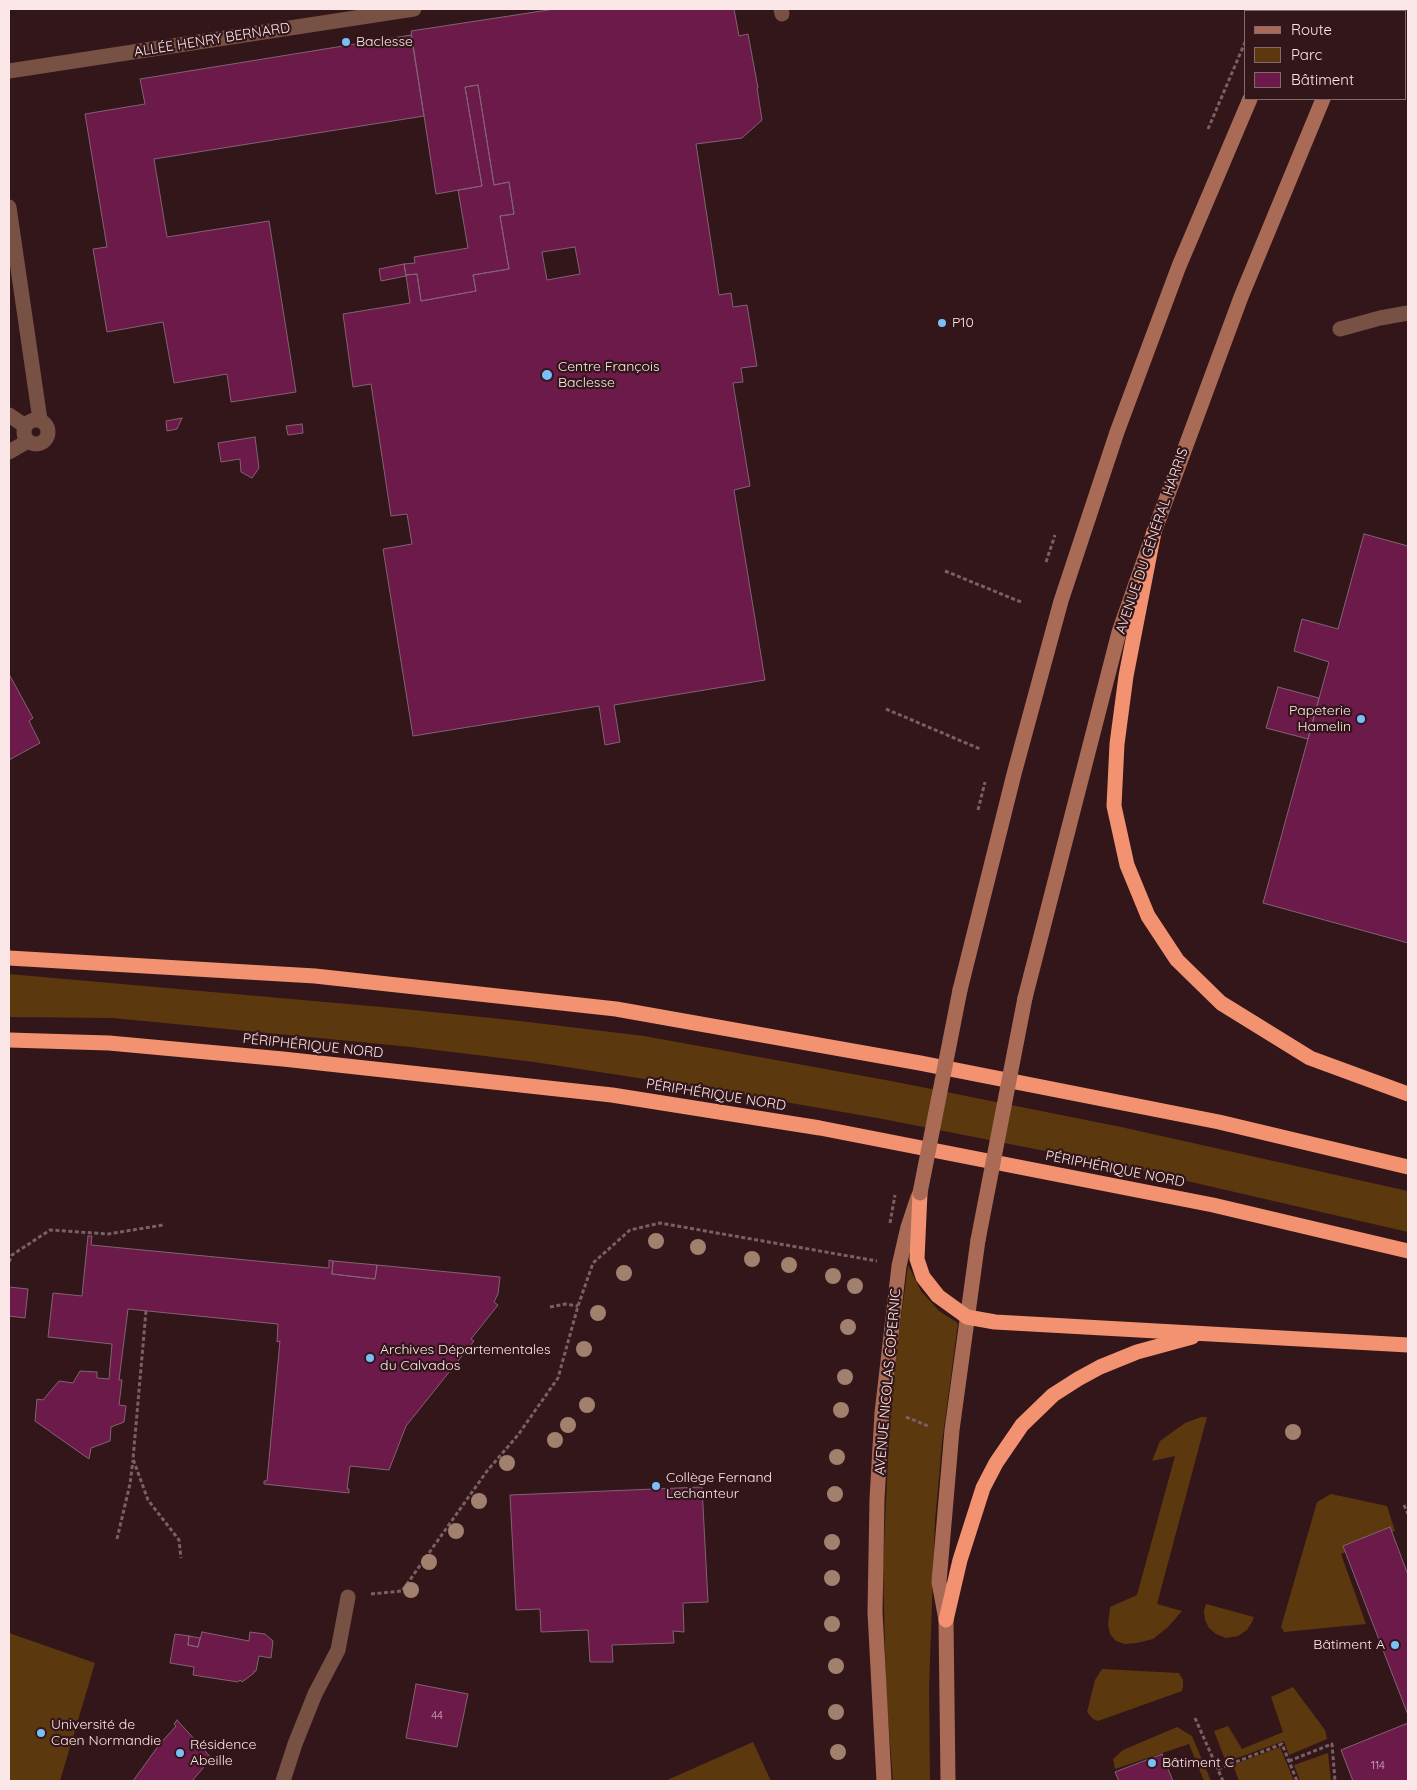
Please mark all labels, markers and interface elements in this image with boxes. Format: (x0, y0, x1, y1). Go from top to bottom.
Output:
legend (1244, 10, 1407, 100)
street label: ALLÉE HENRY BERNARD (133, 19, 291, 61)
text: Route (1291, 20, 1332, 39)
place label: Baclesse (356, 34, 413, 50)
marker: Baclesse (340, 36, 352, 48)
text: Parc (1291, 45, 1322, 64)
text: Bâtiment (1291, 70, 1354, 89)
place label: P10 (952, 315, 974, 331)
marker: P10 (936, 317, 948, 329)
place label: Centre François Baclesse (558, 359, 660, 392)
marker: Centre François Baclesse (540, 368, 554, 382)
street label: AVENUE DU GÉNÉRAL HARRIS (1112, 446, 1192, 636)
place label: Papeterie Hamelin (1289, 703, 1351, 736)
marker: Papeterie Hamelin (1355, 713, 1367, 725)
street label: PÉRIPHÉRIQUE NORD (242, 1030, 384, 1062)
street label: PÉRIPHÉRIQUE NORD (645, 1076, 787, 1114)
street label: PÉRIPHÉRIQUE NORD (1044, 1147, 1186, 1191)
street label: AVENUE NICOLAS COPERNIC (871, 1288, 905, 1476)
place label: Archives Départementales du Calvados (380, 1342, 551, 1374)
marker: Archives Départementales du Calvados (364, 1352, 376, 1364)
place label: Collège Fernand Lechanteur (666, 1470, 772, 1502)
marker: Collège Fernand Lechanteur (650, 1480, 662, 1492)
place label: Bâtiment A (1313, 1637, 1385, 1653)
marker: Bâtiment A (1389, 1639, 1401, 1651)
house number: 44 (431, 1709, 443, 1723)
place label: Université de Caen Normandie (51, 1717, 161, 1750)
marker: Université de Caen Normandie (35, 1727, 47, 1739)
place label: Résidence Abeille (190, 1737, 256, 1770)
marker: Résidence Abeille (174, 1747, 186, 1759)
place label: Bâtiment C (1162, 1755, 1234, 1771)
marker: Bâtiment C (1146, 1757, 1158, 1769)
house number: 114 (1371, 1759, 1385, 1773)

